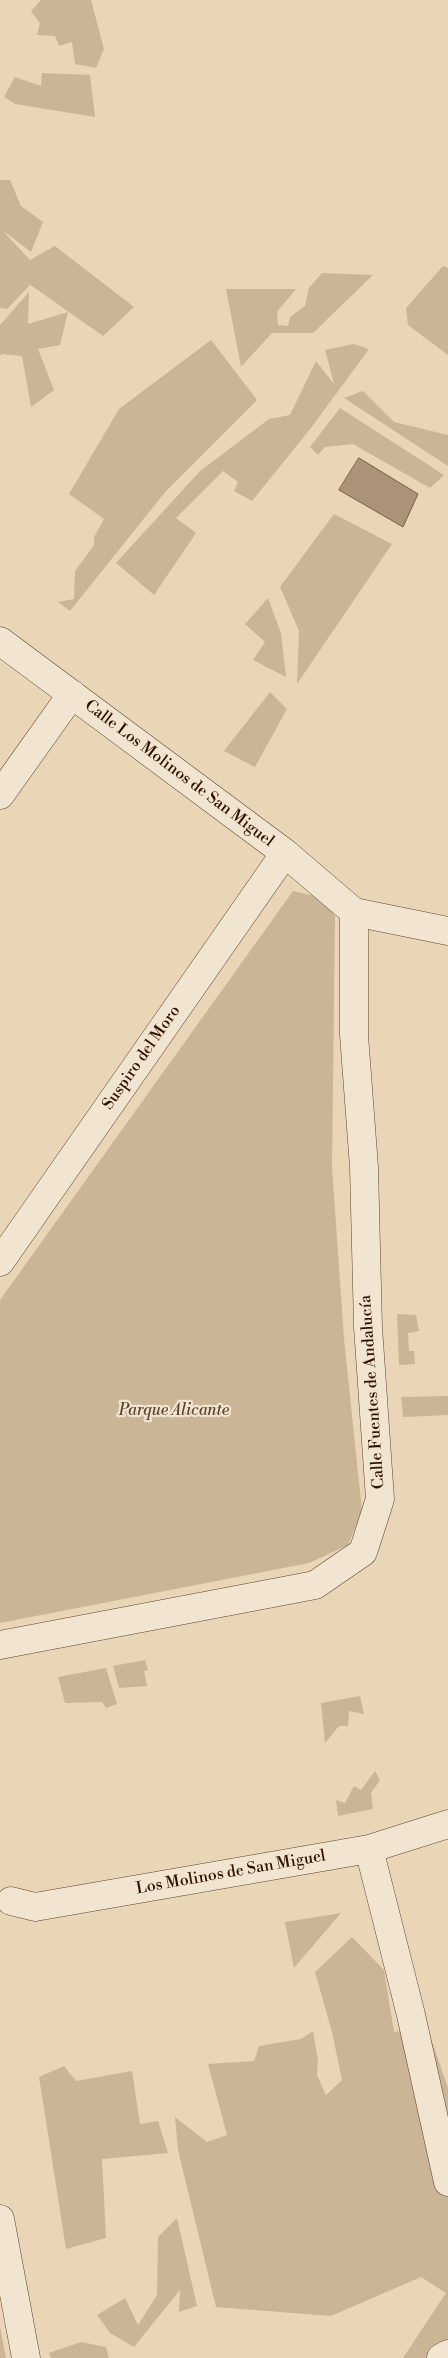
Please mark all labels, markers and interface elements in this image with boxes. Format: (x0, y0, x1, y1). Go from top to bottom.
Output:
street label: Calle Los Molinos de San Miguel (81, 697, 277, 851)
street label: Suspiro del Moro (99, 1002, 185, 1114)
street label: Calle Fuentes de Andalucía (357, 1294, 389, 1490)
park label: Parque Alicante (119, 1401, 229, 1421)
street label: Los Molinos de San Miguel (135, 1847, 327, 1899)

